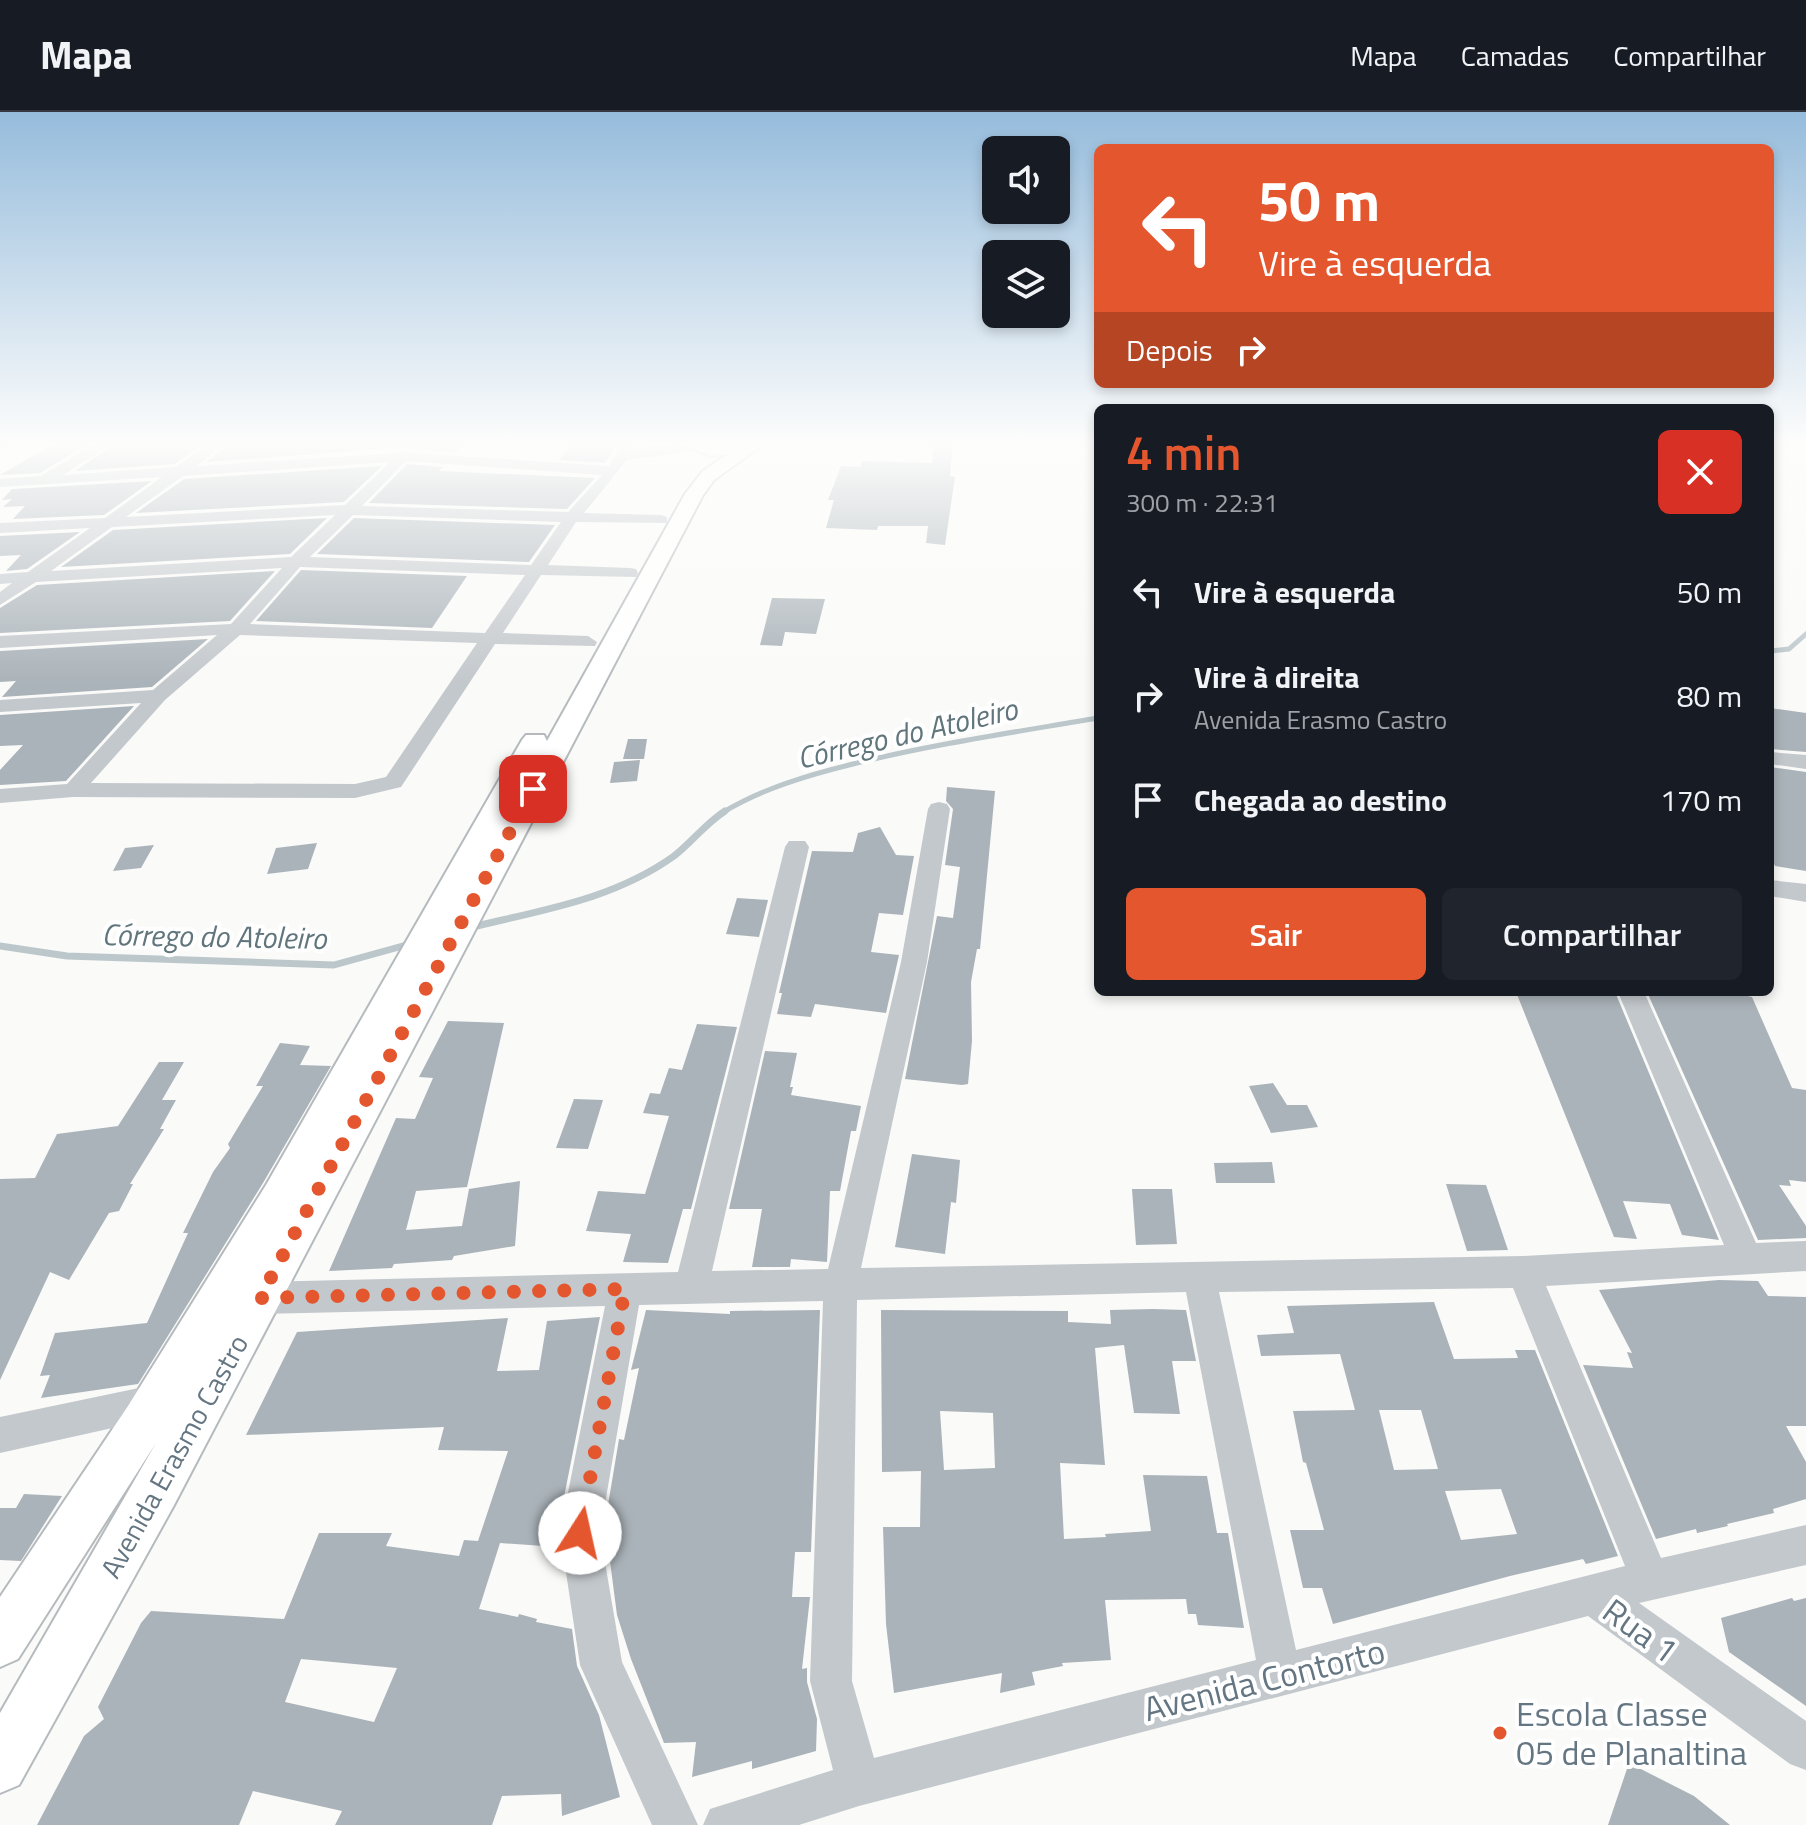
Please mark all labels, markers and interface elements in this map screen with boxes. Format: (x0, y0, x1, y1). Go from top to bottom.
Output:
text: Mapa (40, 26, 132, 84)
text: Mapa (1350, 34, 1417, 77)
text: Camadas (1461, 34, 1569, 77)
text: Compartilhar (1613, 34, 1766, 77)
map controls (982, 136, 1070, 328)
button: sound (982, 136, 1070, 224)
text: 50 m (1258, 158, 1380, 243)
icon: left (1126, 176, 1230, 280)
text: Vire à esquerda (1258, 235, 1491, 290)
button: layers (982, 240, 1070, 328)
text: Depois (1126, 327, 1213, 373)
icon: right (1229, 328, 1273, 372)
text: 4 min (1126, 416, 1241, 489)
button: close (1658, 430, 1742, 514)
text: 300 m · 22:31 (1126, 483, 1278, 522)
text: Vire à esquerda (1194, 569, 1395, 615)
text: 50 m (1677, 569, 1742, 615)
icon: left (1126, 570, 1170, 614)
text: Vire à direita (1194, 654, 1359, 700)
text: 80 m (1677, 673, 1742, 719)
icon: right (1126, 674, 1170, 718)
water label: Córrego do Atoleiro (792, 685, 1023, 781)
text: Avenida Erasmo Castro (1194, 700, 1447, 739)
pin (499, 755, 567, 823)
icon: arrive (511, 767, 555, 811)
text: Chegada ao destino (1194, 777, 1447, 823)
text: 170 m (1660, 777, 1742, 823)
icon: arrive (1126, 778, 1170, 822)
button: Sair (1126, 888, 1426, 980)
button: Compartilhar (1442, 888, 1742, 980)
water label: Córrego do Atoleiro (101, 911, 328, 961)
street label: Avenida Erasmo Castro (89, 1326, 259, 1586)
position arrow (538, 1491, 622, 1575)
street label: Rua 1 (1592, 1585, 1690, 1675)
street label: Avenida Contorto (1138, 1624, 1390, 1734)
place label: Escola Classe 05 de Planaltina (1516, 1687, 1747, 1778)
marker: Escola Classe 05 de Planaltina (1491, 1724, 1509, 1742)

